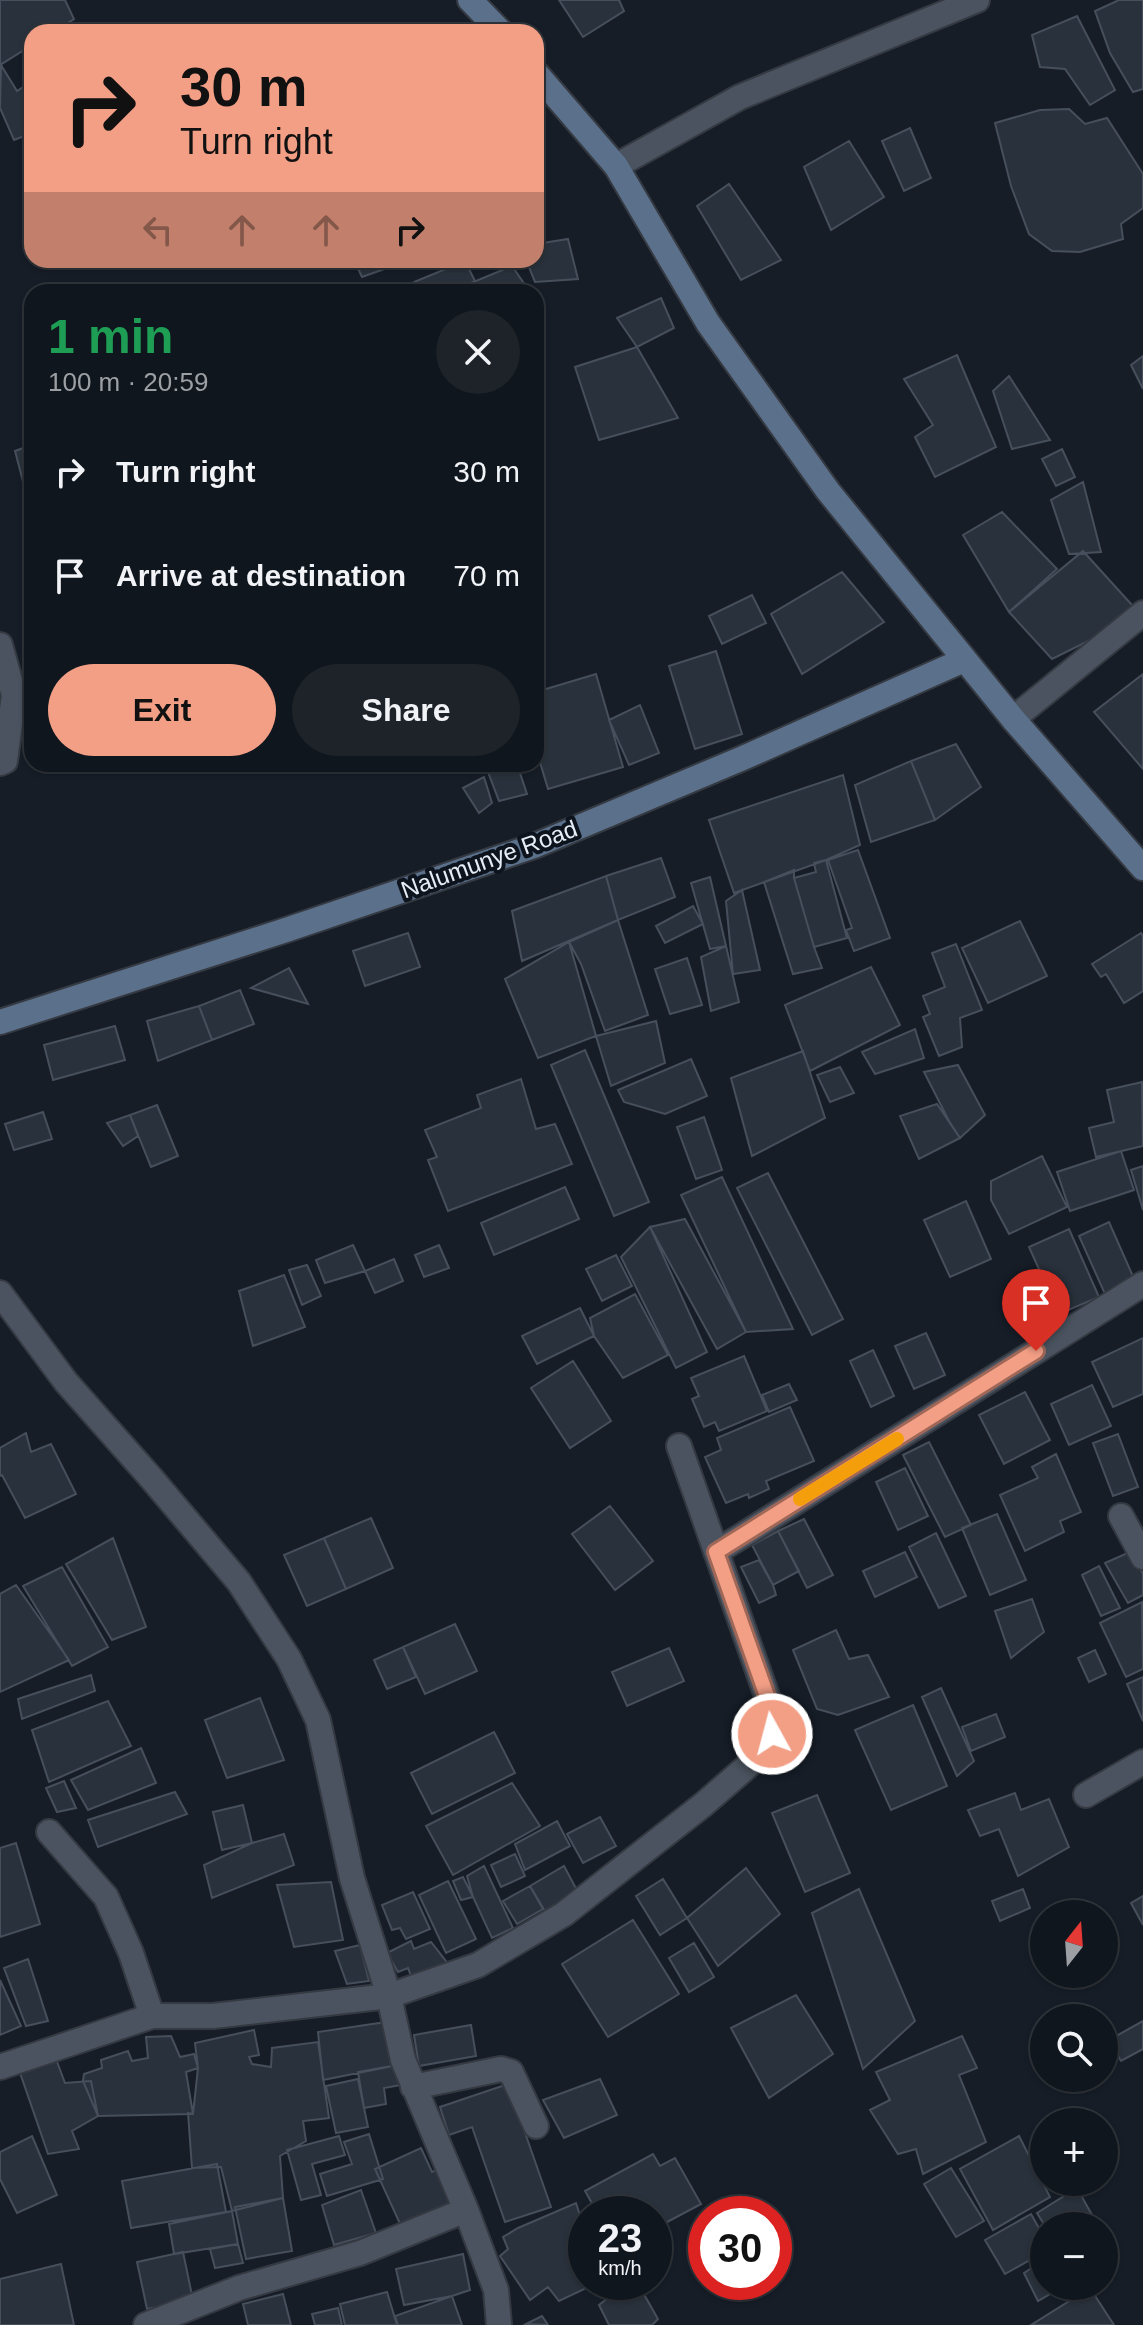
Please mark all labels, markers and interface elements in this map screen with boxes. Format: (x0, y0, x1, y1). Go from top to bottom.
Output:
text: 30 m (180, 55, 308, 118)
icon: right (48, 56, 152, 160)
text: Turn right (180, 121, 333, 162)
icon: left (136, 208, 180, 252)
icon: ahead (220, 208, 264, 252)
icon: ahead (304, 208, 348, 252)
icon: right (388, 208, 432, 252)
text: 1 min (48, 310, 173, 363)
button: close (436, 310, 520, 394)
text: 100 m · 20:59 (48, 367, 208, 397)
icon: right (48, 450, 92, 494)
text: Turn right (116, 455, 255, 488)
text: 30 m (453, 455, 520, 488)
icon: arrive (48, 554, 92, 598)
text: Arrive at destination (116, 559, 406, 592)
text: 70 m (453, 559, 520, 592)
button: Exit (48, 664, 276, 756)
button: Share (292, 664, 520, 756)
street label: Nalumunye Road (397, 815, 581, 903)
pin (1002, 1269, 1070, 1351)
icon: arrive (1014, 1281, 1058, 1325)
position arrow (730, 1692, 814, 1776)
north arrow (1030, 1900, 1118, 1988)
map controls (1030, 1900, 1118, 2300)
button: search (1030, 2004, 1118, 2092)
button: + (1030, 2108, 1118, 2196)
speed limit sign: 30 (688, 2196, 792, 2300)
button: − (1030, 2212, 1118, 2300)
text: 23 (598, 2216, 642, 2260)
text: km/h (598, 2257, 642, 2279)

